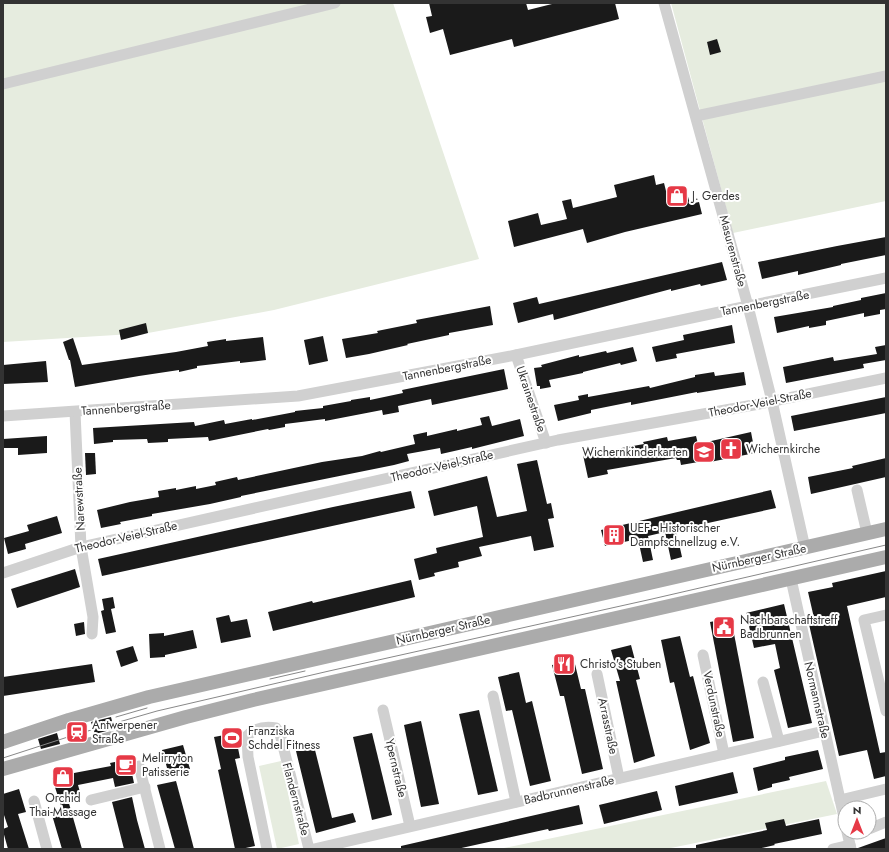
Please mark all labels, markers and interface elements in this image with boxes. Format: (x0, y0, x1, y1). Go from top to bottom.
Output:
shop icon: J. Gerdes (664, 183, 690, 209)
place label: J. Gerdes (690, 187, 740, 205)
street label: Masurenstraße (715, 213, 751, 289)
street label: Tannenbergstraße (719, 286, 811, 320)
street label: Tannenbergstraße (401, 351, 493, 385)
street label: Ukrainestraße (511, 364, 551, 434)
street label: Theodor-Veiel-Straße (707, 384, 813, 422)
street label: Tannenbergstraße (81, 396, 171, 420)
church icon: Wichernkirche (718, 436, 744, 462)
school or university icon: Wichernkinderkarten (691, 439, 717, 465)
place label: Wichernkirche (746, 440, 820, 458)
place label: Wichernkinderkarten (582, 443, 688, 461)
street label: Theodor-Veiel-Straße (389, 445, 495, 487)
street label: Narewstraße (68, 467, 90, 531)
street label: Theodor-Veiel-Straße (73, 516, 179, 558)
place label: UEF - Historischer Dampfschnellzug e.V. (630, 519, 740, 551)
building icon: UEF - Historischer Dampfschnellzug e.V. (601, 522, 627, 548)
street label: Nürnberger Straße (710, 539, 808, 577)
street label: Nürnberger Straße (394, 610, 492, 650)
place label: Nachbarschaftstreff Badbrunnen (740, 611, 838, 643)
public building icon: Nachbarschaftstreff Badbrunnen (711, 614, 737, 640)
restaurant icon: Christo's Stuben (551, 651, 577, 677)
place label: Christo's Stuben (580, 655, 661, 673)
street label: Normannstraße (799, 660, 835, 740)
street label: Verdunstraße (698, 669, 730, 739)
street label: Arrasstraße (593, 696, 623, 756)
place label: Antwerpener Straße (92, 716, 158, 748)
station icon: Antwerpener Straße (64, 719, 90, 745)
place label: Franziska Schdel Fitness (248, 722, 320, 754)
sports icon: Franziska Schdel Fitness (219, 725, 245, 751)
street label: Ypernstraße (381, 737, 411, 799)
place label: Melirryton Patisserie (142, 749, 193, 781)
cafe icon: Melirryton Patisserie (113, 752, 139, 778)
street label: Flandernstraße (278, 761, 314, 837)
shop icon: Orchid Thai-Massage (50, 764, 76, 790)
street label: Badbrunnenstraße (522, 771, 616, 809)
place label: Orchid Thai-Massage (29, 789, 97, 821)
north arrow (837, 800, 877, 840)
text: N (853, 802, 861, 818)

